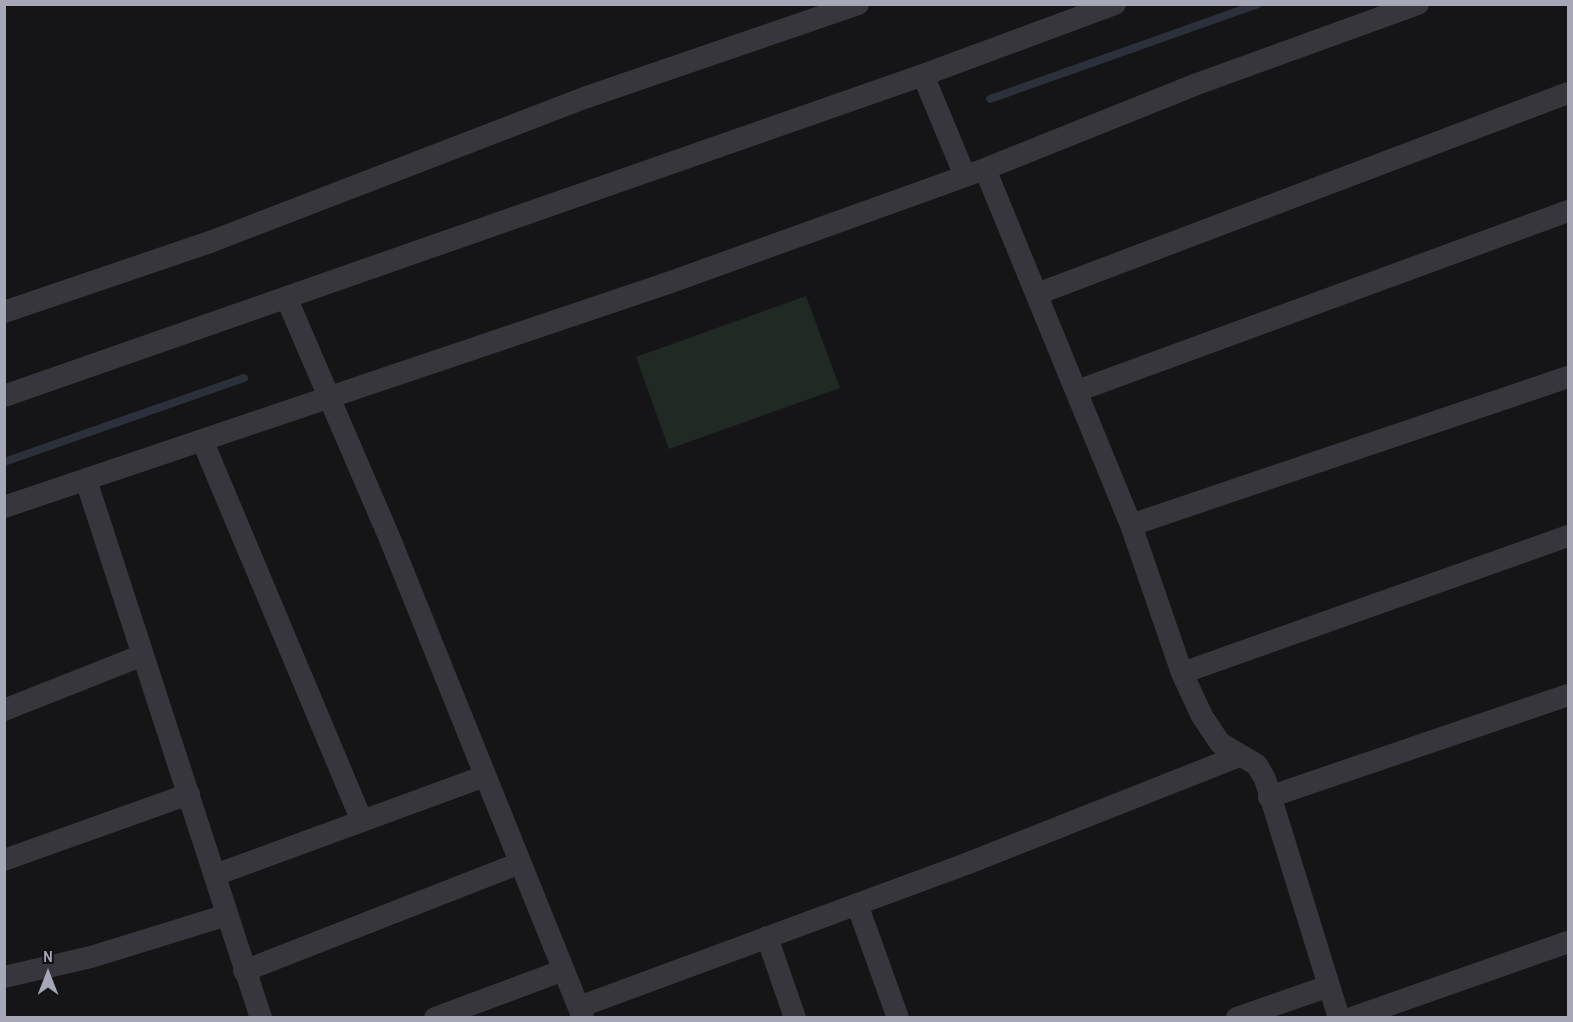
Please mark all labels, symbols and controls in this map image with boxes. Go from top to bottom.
north arrow [18,944,78,1004]
text: N [43,945,53,967]

